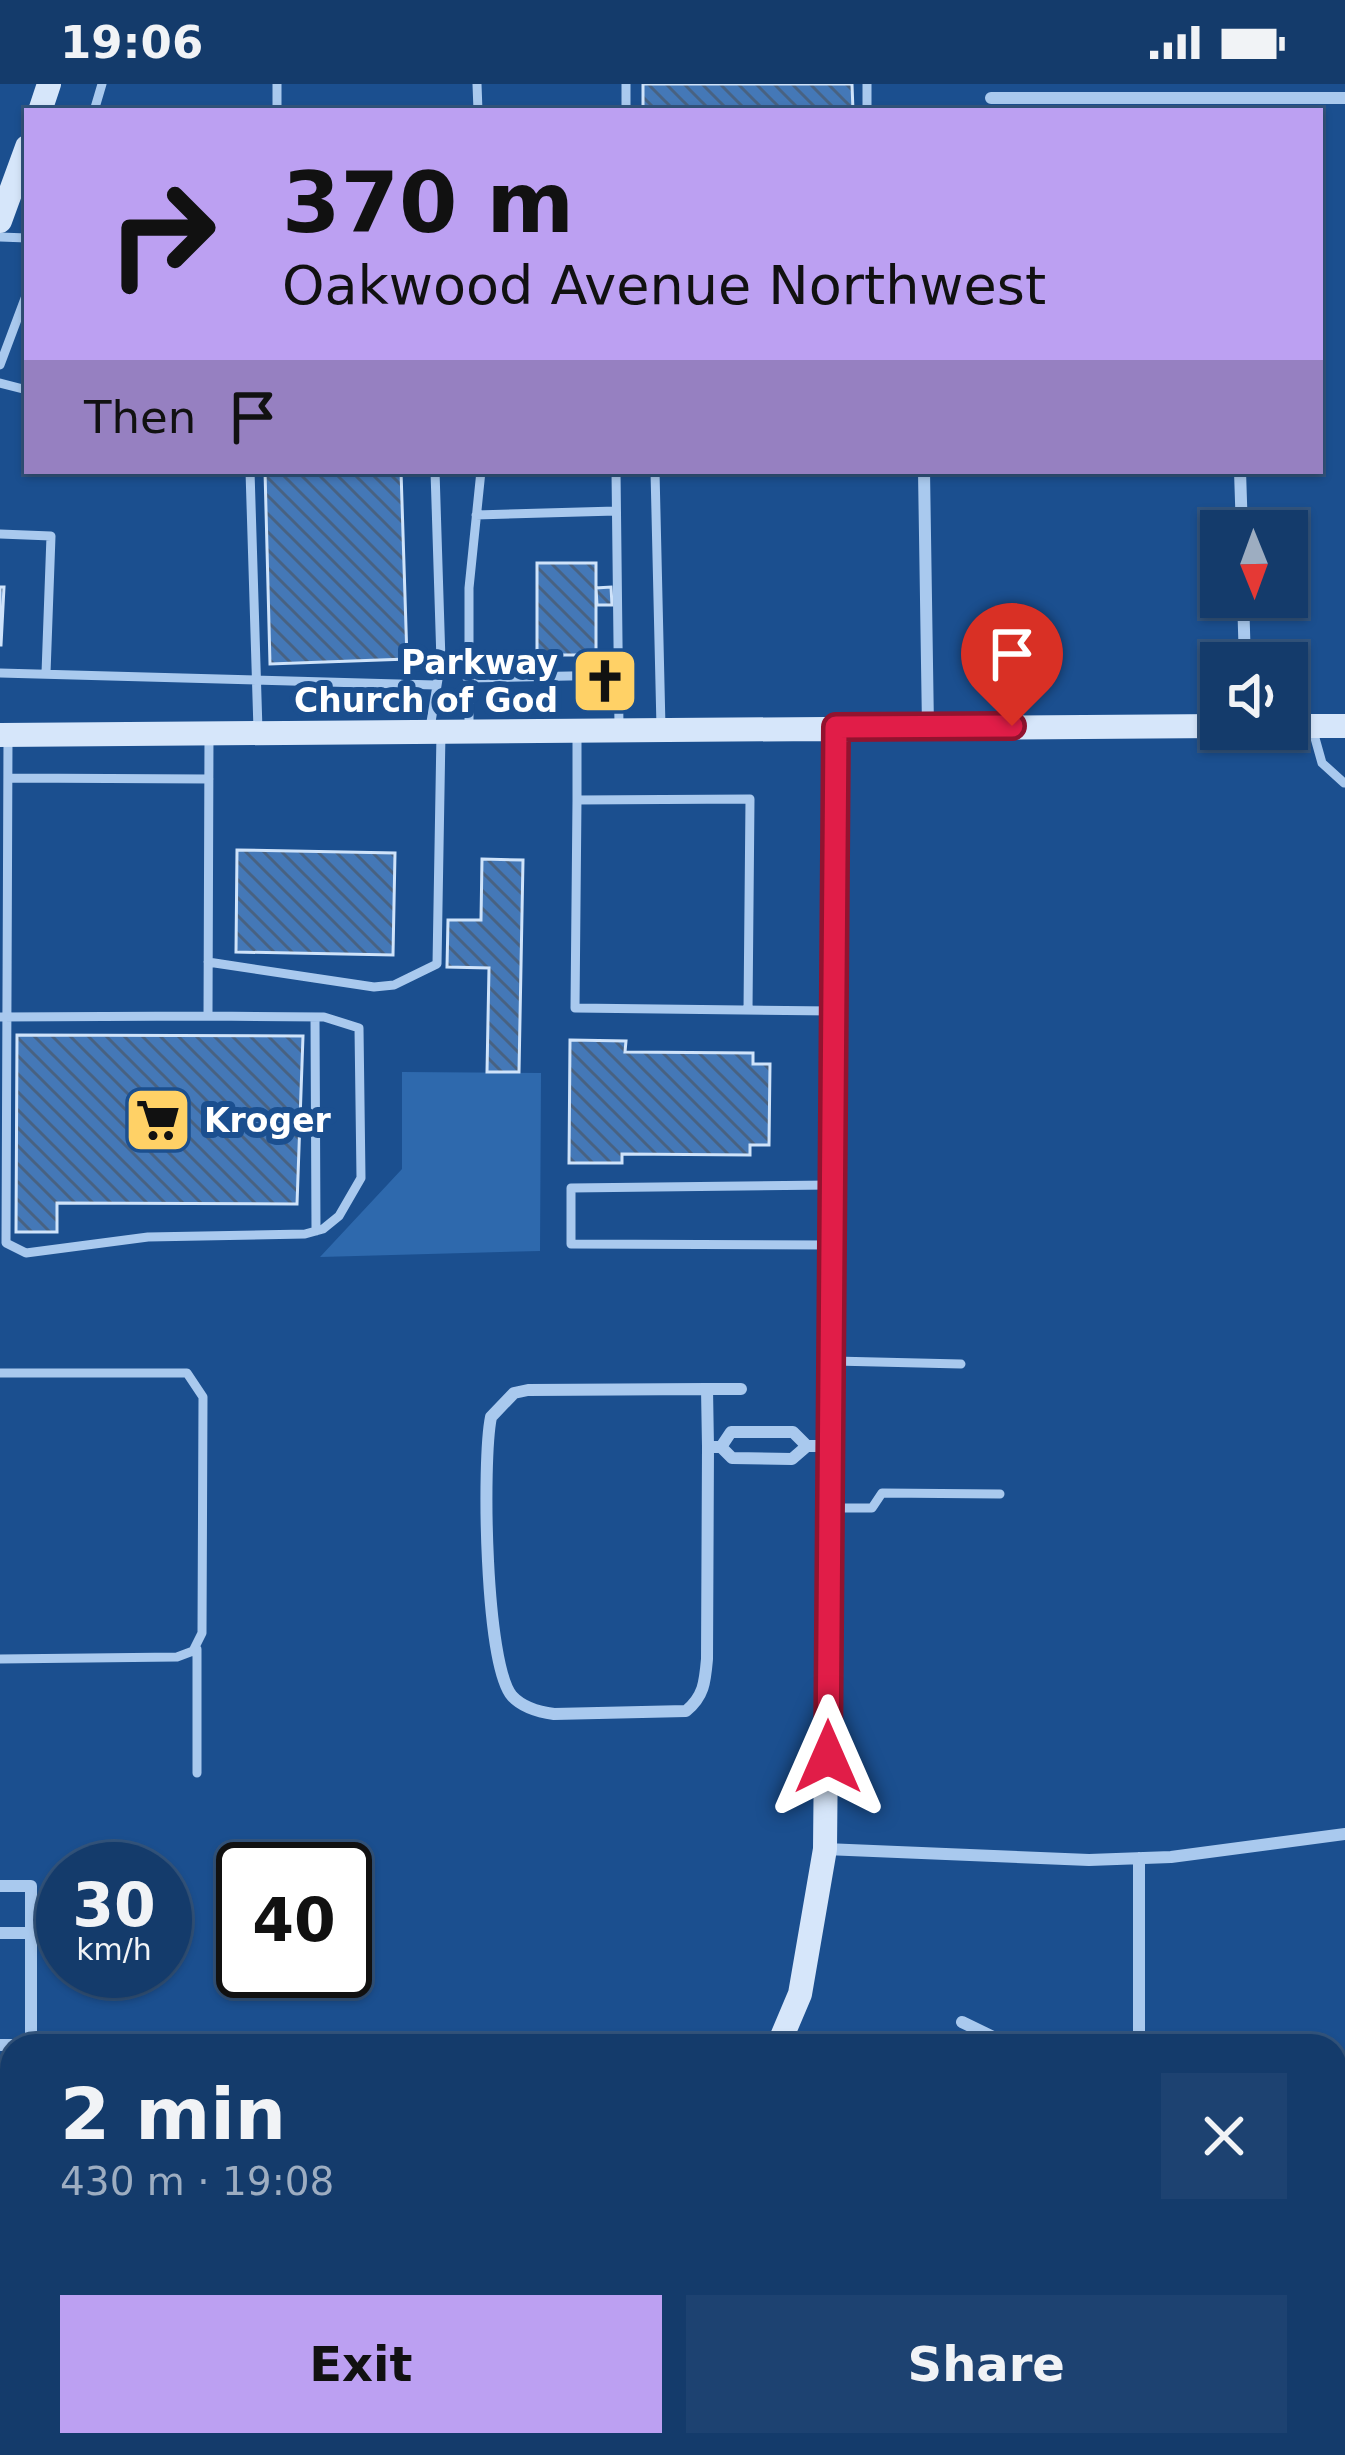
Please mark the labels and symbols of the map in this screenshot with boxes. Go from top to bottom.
north arrow [1200,510,1308,618]
pin [961,603,1063,726]
place label: Parkway Church of God [294,643,558,720]
church icon: Parkway Church of God [570,646,640,716]
supermarket icon: Kroger [123,1085,193,1155]
place label: Kroger [204,1101,332,1140]
position arrow [765,1694,891,1820]
speed limit sign: 40 [216,1842,372,1998]

